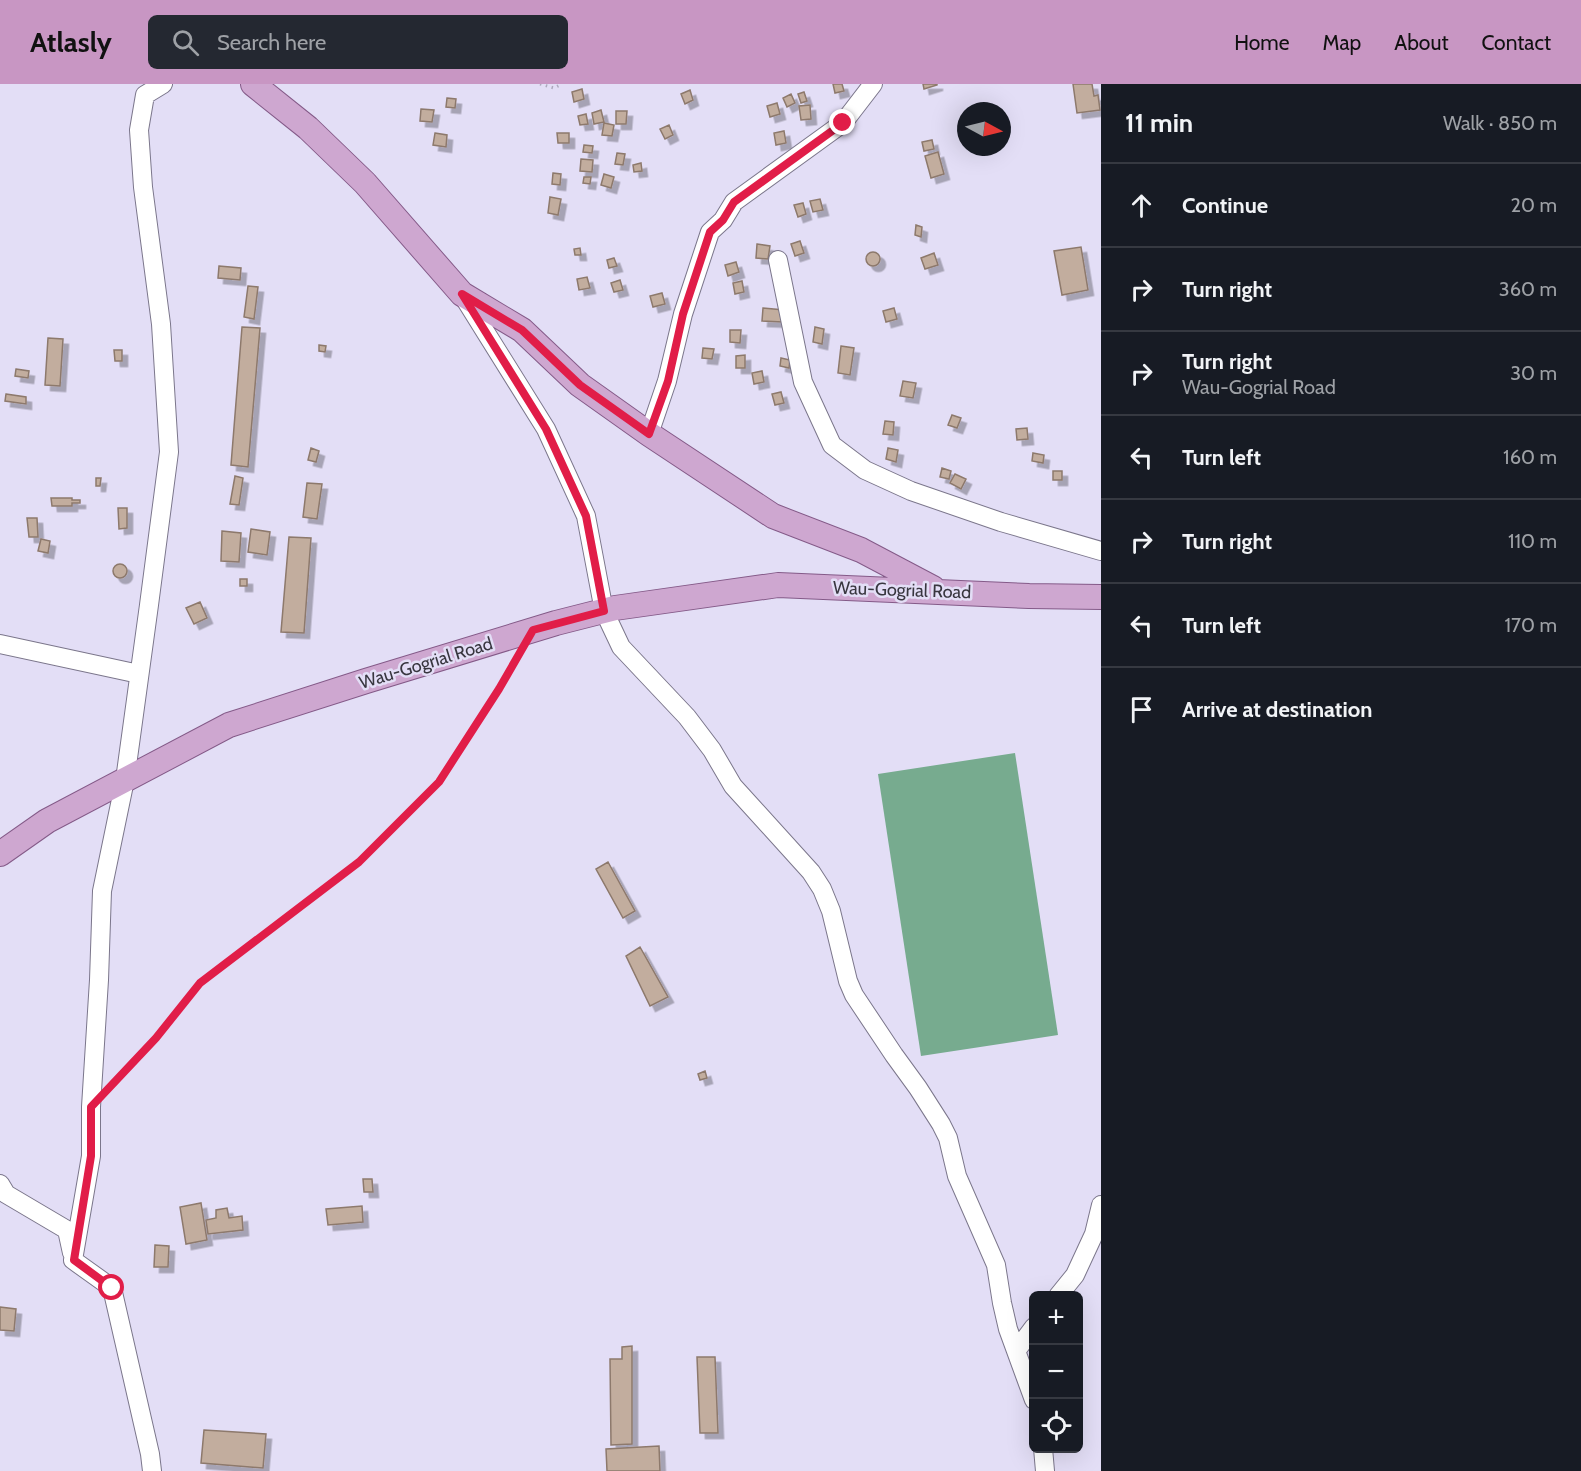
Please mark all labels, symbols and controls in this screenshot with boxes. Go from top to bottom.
search box [148,15,568,69]
text: Atlasly [30,25,112,59]
icon: search [169,26,202,59]
text: Search here [217,29,326,56]
text: Home [1234,30,1290,55]
text: Map [1323,30,1361,55]
text: About [1394,30,1448,55]
text: Contact [1481,30,1551,55]
north arrow [957,102,1011,156]
text: 11 min [1125,107,1193,139]
route end [829,109,855,135]
text: Walk · 850 m [1443,111,1557,135]
icon: ahead [1125,189,1158,222]
text: Continue [1182,192,1268,219]
text: 20 m [1511,193,1557,217]
icon: right [1125,273,1158,306]
text: Turn right [1182,276,1272,303]
text: 360 m [1499,277,1557,301]
text: Turn right [1182,348,1272,375]
icon: right [1125,357,1158,390]
text: 30 m [1510,361,1557,385]
text: Wau-Gogrial Road [1182,375,1336,399]
icon: left [1125,441,1158,474]
text: Turn left [1182,444,1261,471]
text: 160 m [1503,445,1557,469]
icon: right [1125,525,1158,558]
text: Turn right [1182,528,1272,555]
text: 110 m [1508,529,1557,553]
street label: Wau-Gogrial Road [832,577,972,603]
icon: left [1125,609,1158,642]
text: Turn left [1182,612,1261,639]
text: 170 m [1505,613,1557,637]
street label: Wau-Gogrial Road [357,632,495,694]
icon: arrive [1125,693,1158,726]
text: Arrive at destination [1182,696,1372,723]
route start [98,1274,124,1300]
map controls [1029,1291,1083,1453]
button: + [1029,1291,1083,1345]
button: − [1029,1345,1083,1399]
button: locate [1029,1399,1083,1453]

